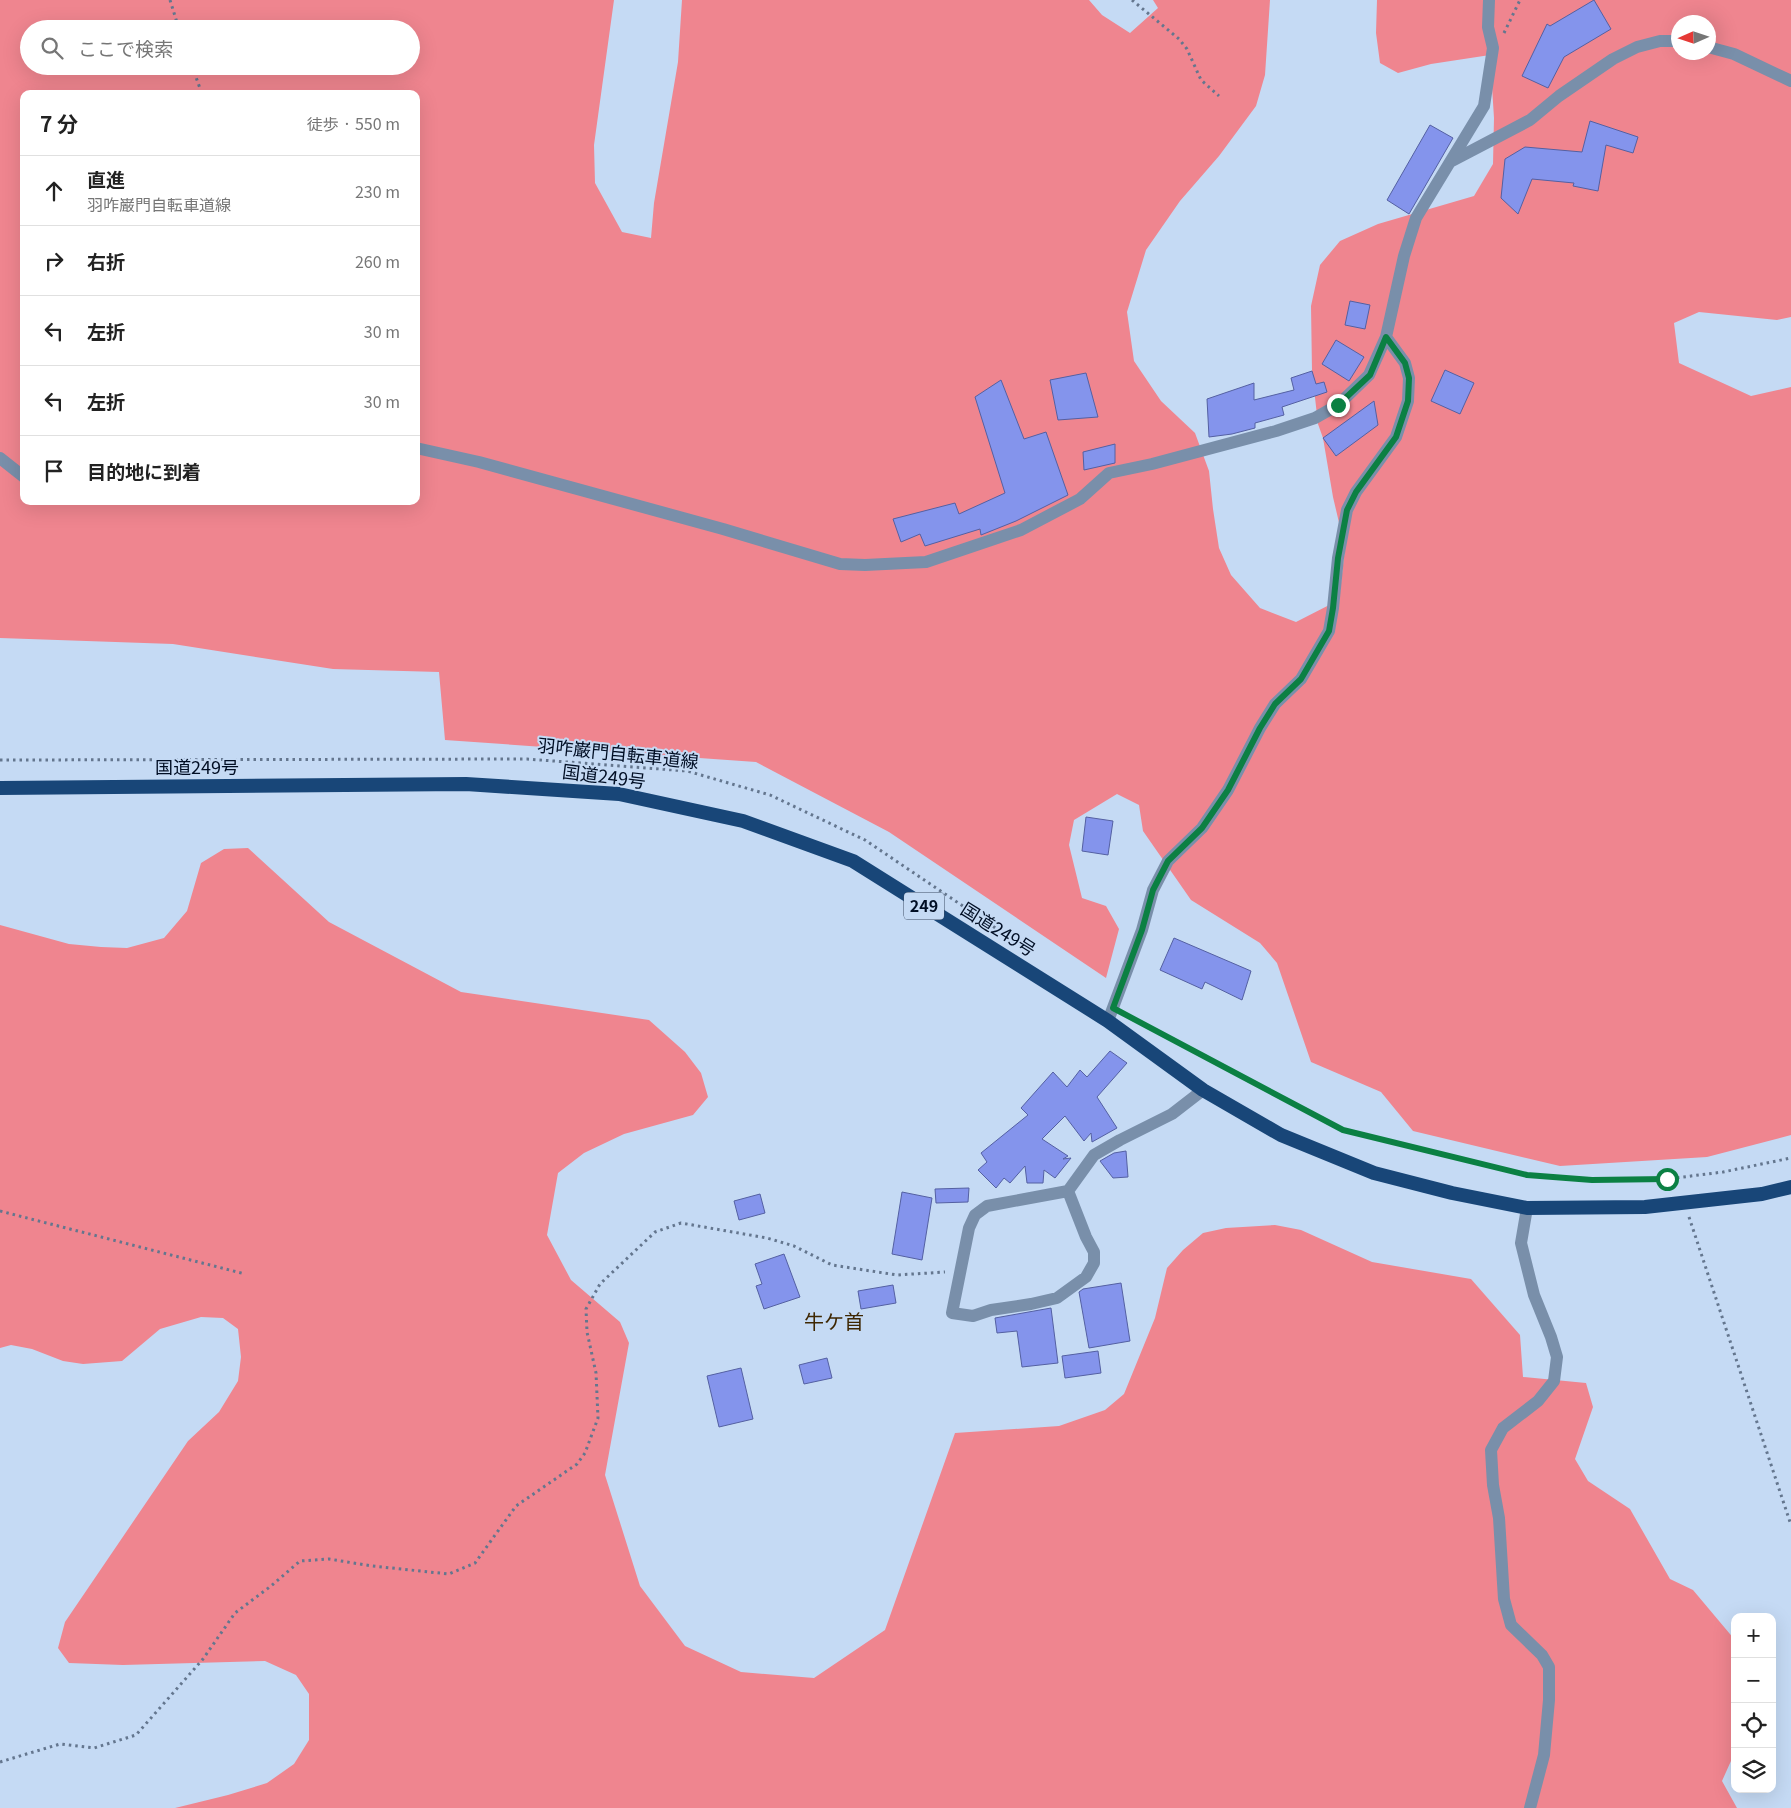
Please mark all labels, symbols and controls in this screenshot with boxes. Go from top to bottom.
north arrow [1671,15,1716,60]
search box [20,20,420,75]
icon: search [38,34,66,62]
text: ここで検索 [78,34,173,61]
text: 7 分 [40,108,78,138]
text: 徒歩 · 550 m [307,111,400,135]
text: 直進 [87,165,125,192]
icon: ahead [40,177,68,205]
text: 230 m [355,179,400,203]
text: 羽咋巌門自転車道線 [87,192,231,216]
icon: right [40,247,68,275]
text: 右折 [87,247,125,274]
text: 260 m [355,249,400,273]
icon: left [40,317,68,345]
text: 左折 [87,317,125,344]
text: 30 m [364,319,400,343]
icon: left [40,387,68,415]
text: 左折 [87,387,125,414]
text: 30 m [364,389,400,413]
route end [1327,394,1350,417]
icon: arrive [40,457,68,485]
text: 目的地に到着 [87,457,201,484]
street label: 羽咋巌門自転車道線 [536,731,700,773]
street label: 国道249号 [155,753,239,779]
street label: 国道249号 [561,757,648,793]
road number: 249 [904,892,944,919]
street label: 国道249号 [957,895,1042,962]
route start [1656,1168,1679,1191]
district label: 牛ケ首 [804,1306,864,1335]
map controls [1731,1613,1776,1793]
button: + [1731,1613,1776,1658]
button: − [1731,1658,1776,1703]
button: locate [1731,1703,1776,1748]
button: layers [1731,1748,1776,1793]

